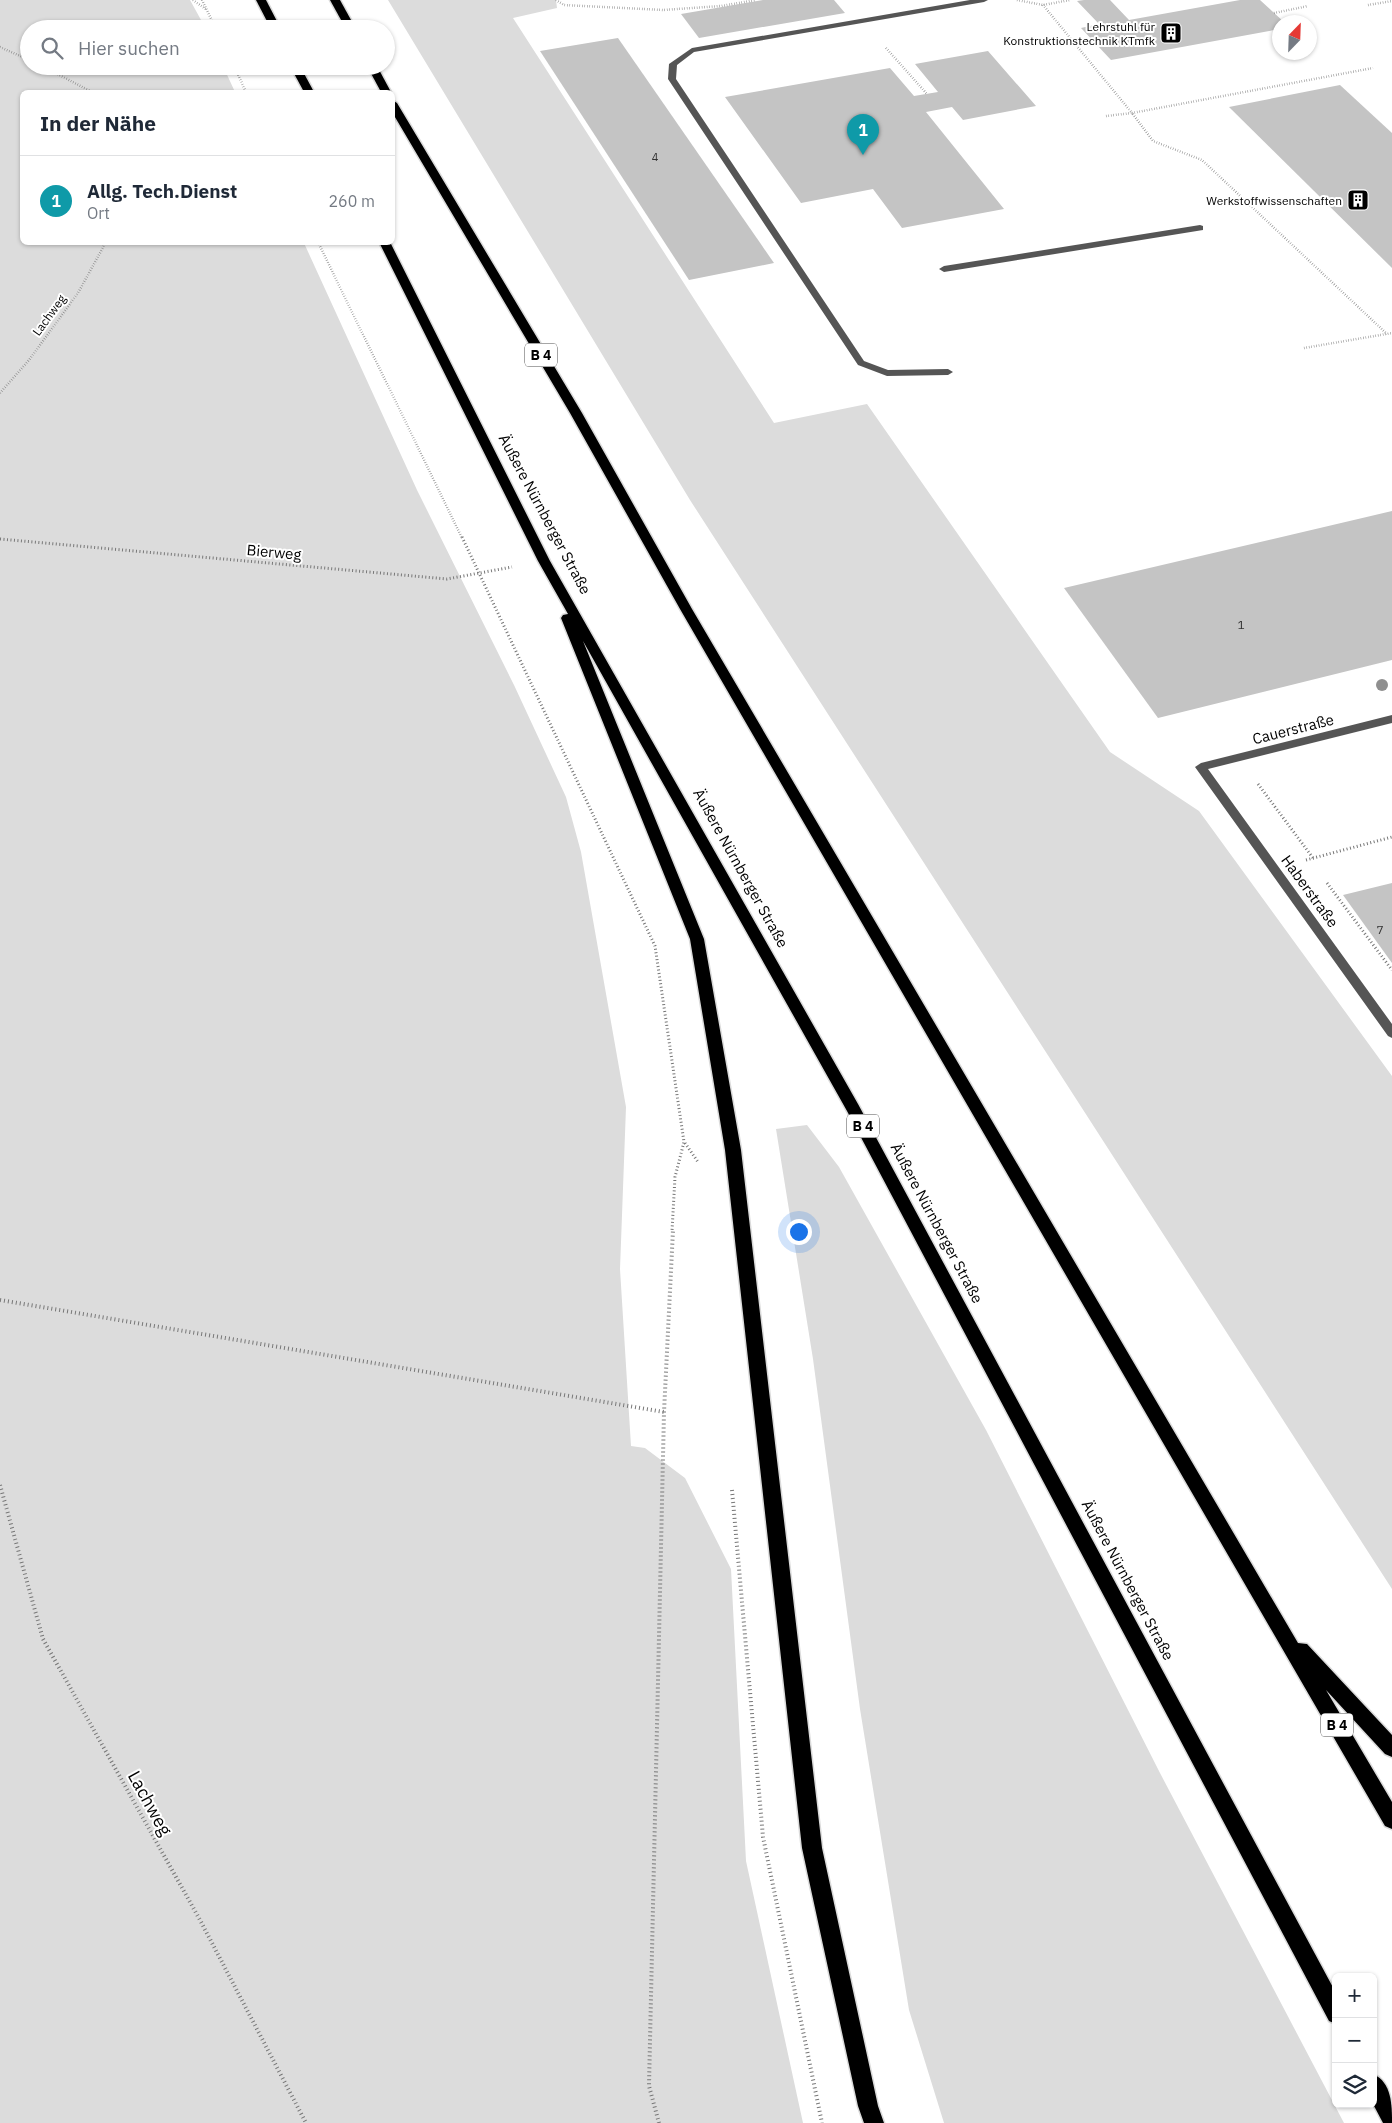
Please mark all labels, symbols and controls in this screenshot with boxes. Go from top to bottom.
north arrow [1272,15,1317,60]
place label: Lehrstuhl für Konstruktionstechnik KTmfk [1003,19,1156,48]
search box [20,20,395,75]
building icon: Lehrstuhl für Konstruktionstechnik KTmfk [1159,21,1183,45]
icon: search [38,34,66,62]
text: Hier suchen [78,36,180,60]
text: In der Nähe [40,109,156,137]
pin: 1 [847,114,879,155]
house number: 4 [652,150,659,164]
text: Allg. Tech.Dienst [87,179,237,203]
building icon: Werkstoffwissenschaften [1346,188,1370,212]
text: 1 [51,191,61,211]
text: 260 m [328,191,375,211]
place label: Werkstoffwissenschaften [1206,193,1342,208]
text: Ort [87,203,110,223]
street label: Lachweg [29,291,69,339]
road number: B 4 [525,344,557,366]
street label: Äußere Nürnberger Straße [495,431,595,597]
street label: Bierweg [246,540,302,564]
house number: 1 [1237,617,1245,632]
street label: Cauerstraße [1250,710,1336,748]
street label: Äußere Nürnberger Straße [689,785,793,951]
street label: Haberstraße [1277,851,1343,931]
house number: 7 [1376,922,1384,937]
road number: B 4 [847,1114,879,1138]
street label: Äußere Nürnberger Straße [887,1140,987,1306]
your location [786,1219,812,1245]
street label: Äußere Nürnberger Straße [1078,1497,1178,1663]
road number: B 4 [1321,1714,1353,1736]
street label: Lachweg [123,1766,177,1840]
map controls [1332,1973,1377,2108]
button: + [1332,1973,1377,2018]
button: − [1332,2018,1377,2063]
button: layers [1332,2063,1377,2108]

